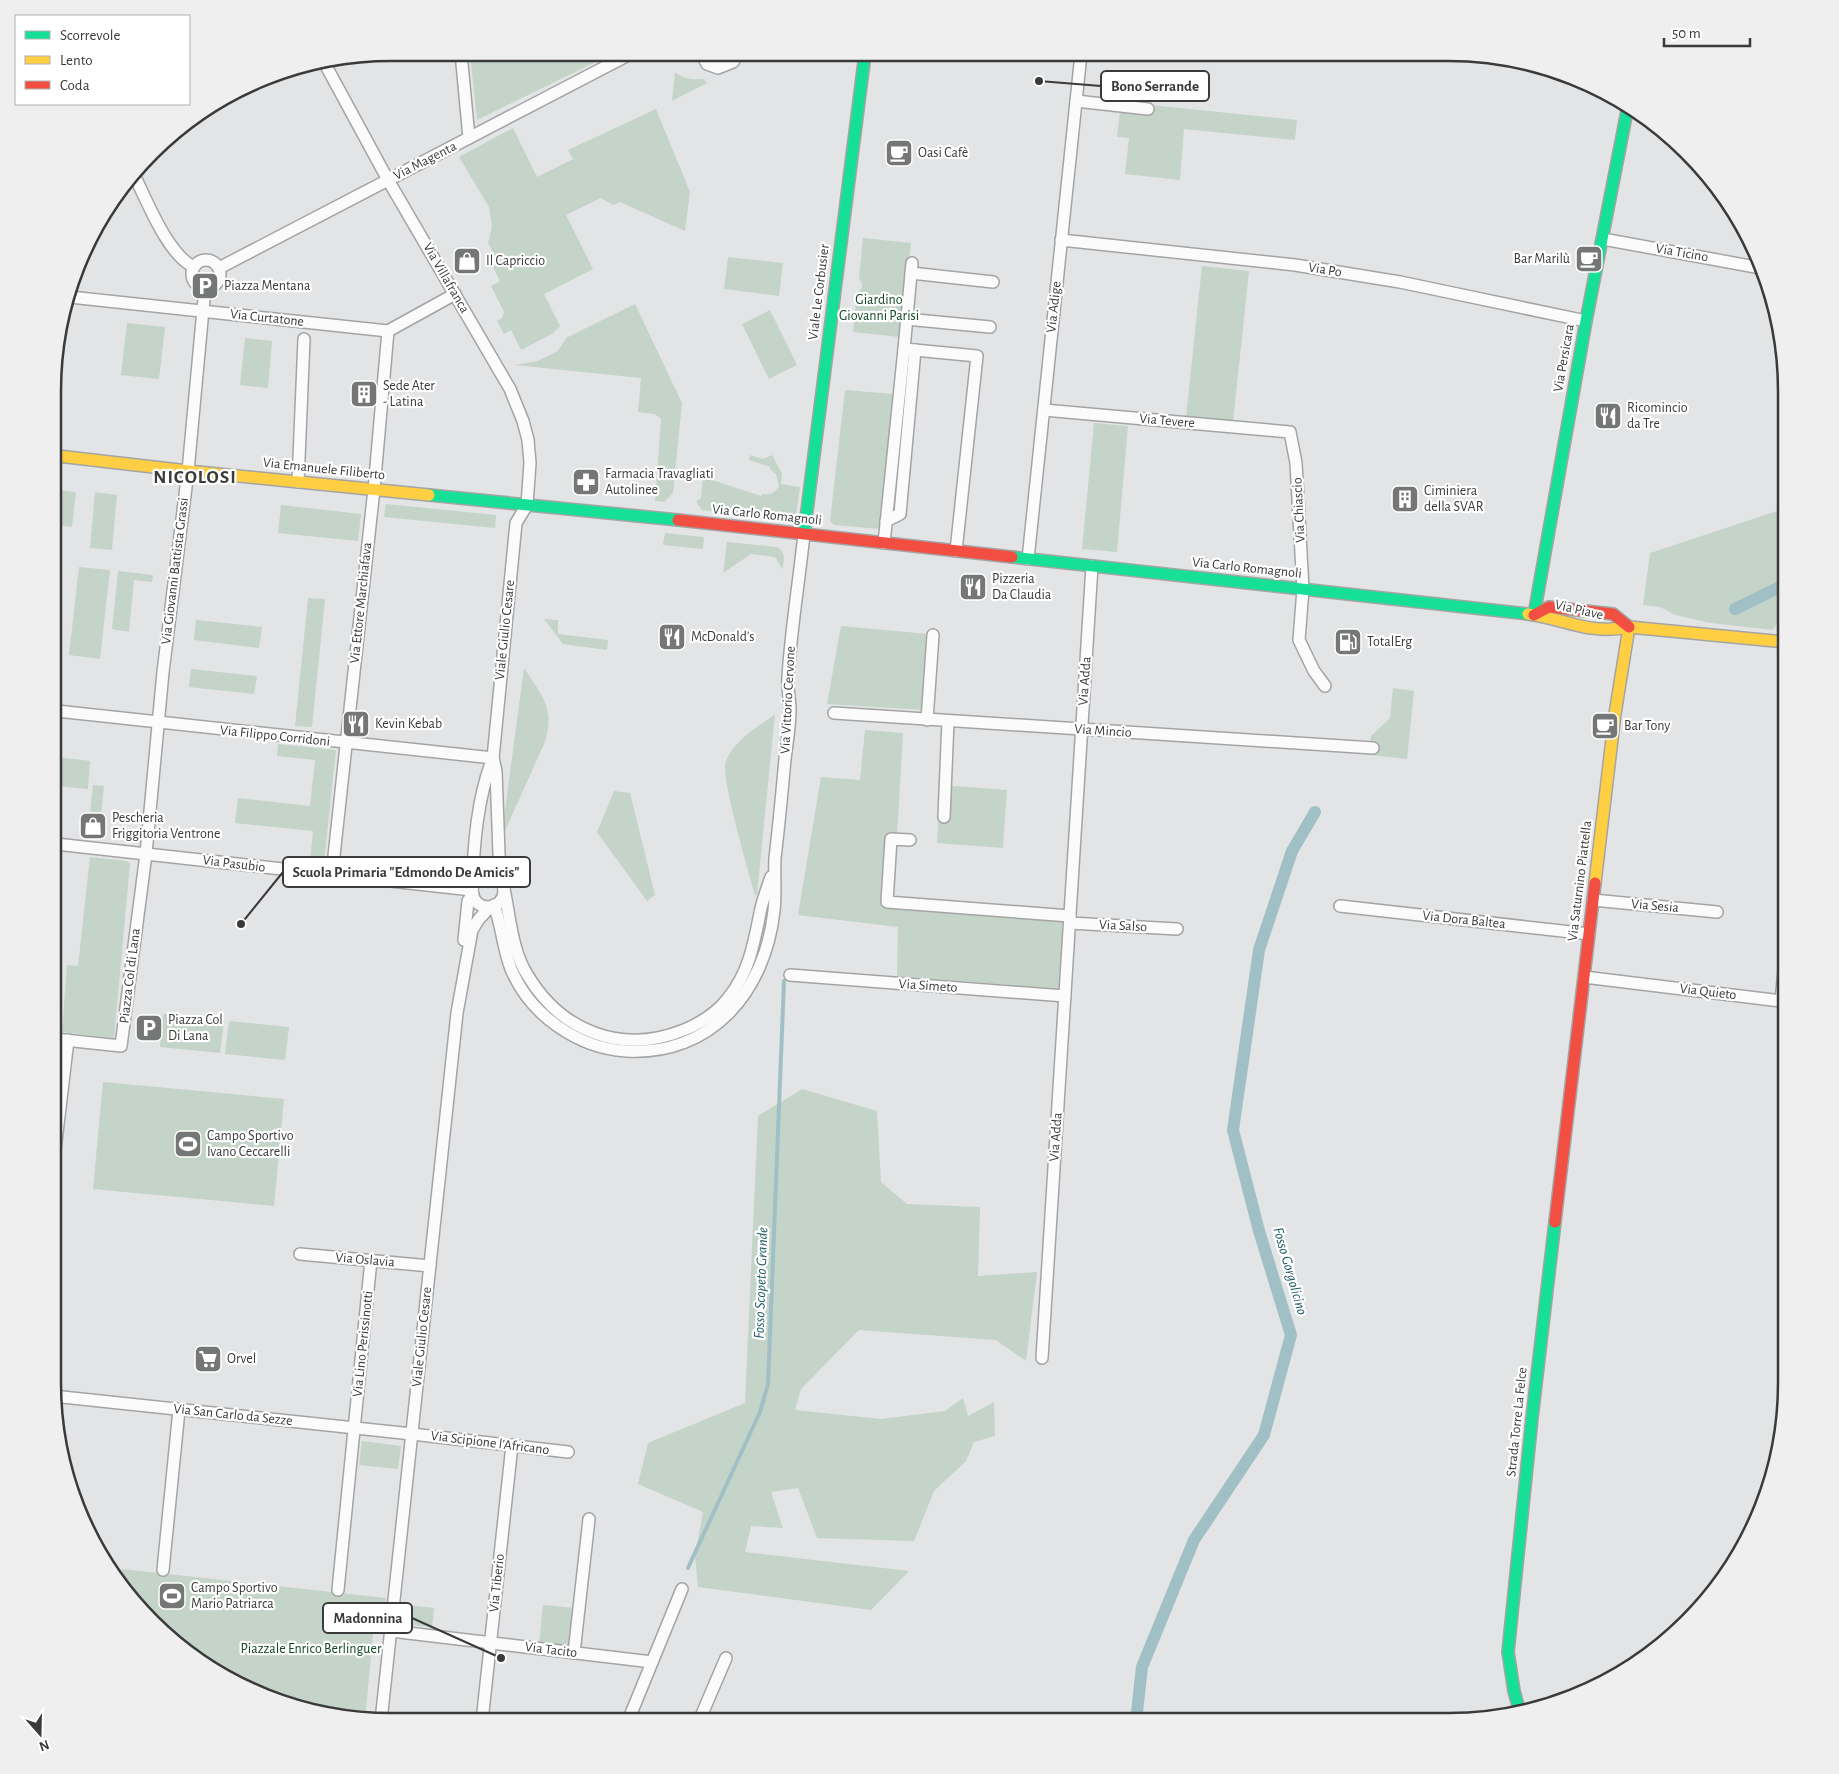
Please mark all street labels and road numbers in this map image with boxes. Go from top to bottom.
street label: Via Magenta [391,139,459,183]
street label: Via Villafranca [420,241,472,316]
street label: Via Ticino [1655,241,1710,265]
street label: Viale Le Corbusier [806,243,832,341]
street label: Via Po [1307,260,1343,280]
street label: Via Adige [1044,280,1064,334]
street label: Via Curtatone [229,307,305,329]
street label: Via Persicara [1551,322,1577,393]
street label: Via Tevere [1139,412,1195,430]
street label: Via Emanuele Filiberto [262,456,386,482]
street label: Via Chiascio [1290,477,1308,543]
street label: Via Giovanni Battista Grassi [159,497,191,645]
street label: Via Carlo Romagnoli [711,502,823,528]
street label: Via Ettore Marchiafava [348,541,374,664]
street label: Via Carlo Romagnoli [1191,555,1303,581]
street label: Viale Giulio Cesare [493,579,517,681]
street label: Via Piave [1553,598,1605,622]
street label: Via Vittorio Cervone [778,646,798,754]
street label: Via Adda [1076,656,1094,706]
street label: Via Mincio [1074,722,1132,740]
street label: Via Filippo Corridoni [219,723,331,749]
street label: Via Saturnino Piattella [1566,819,1594,942]
street label: Via Pasubio [202,853,266,875]
street label: Via Sesia [1631,897,1680,915]
street label: Via Dora Baltea [1422,909,1507,931]
street label: Via Salso [1098,918,1148,934]
street label: Piazza Col di Lana [117,927,143,1024]
street label: Via Simeto [898,977,958,995]
street label: Via Quieto [1679,982,1737,1002]
street label: Via Adda [1047,1112,1065,1162]
street label: Via Oslavia [335,1250,396,1270]
street label: Viale Giulio Cesare [410,1286,434,1388]
street label: Via Lino Perissinotti [350,1290,376,1398]
street label: Strada Torre La Felce [1504,1366,1530,1478]
street label: Via San Carlo da Sezze [173,1402,293,1428]
street label: Via Scipione l'Africano [430,1429,550,1457]
street label: Via Tiberio [487,1553,507,1613]
street label: Via Tacito [524,1640,578,1660]

